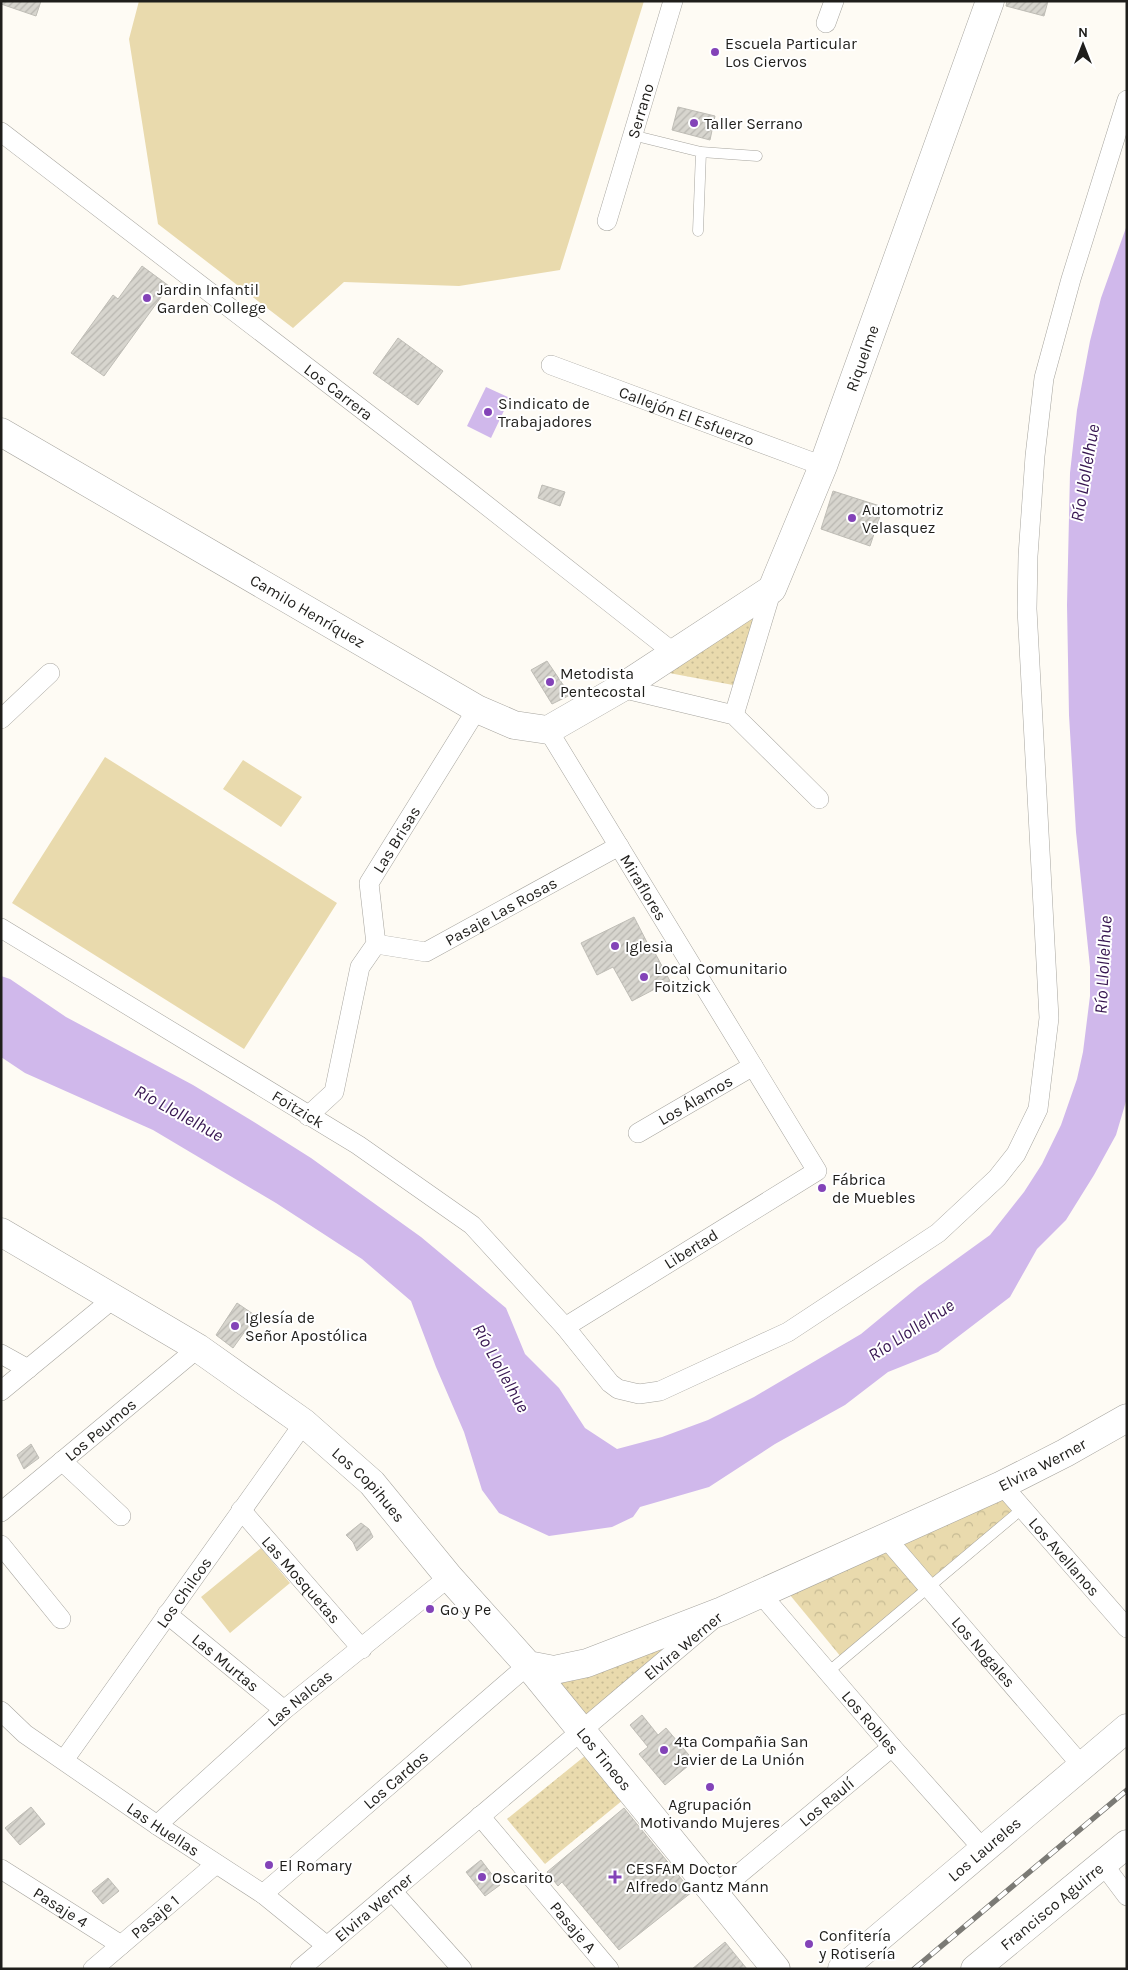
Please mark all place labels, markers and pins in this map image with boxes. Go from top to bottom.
place label: Escuela Particular Los Ciervos [725,34,857,71]
marker: Escuela Particular Los Ciervos [709,46,721,58]
place label: Taller Serrano [704,114,803,133]
marker: Taller Serrano [688,117,700,129]
place label: Jardin Infantil Garden College [157,280,266,317]
marker: Jardin Infantil Garden College [141,292,153,304]
place label: Sindicato de Trabajadores [498,394,592,431]
marker: Sindicato de Trabajadores [482,406,494,418]
place label: Automotriz Velasquez [862,500,944,537]
marker: Automotriz Velasquez [846,512,858,524]
place label: Metodista Pentecostal [560,664,646,701]
marker: Metodista Pentecostal [544,676,556,688]
place label: Iglesia [625,937,673,956]
marker: Iglesia [609,940,621,952]
place label: Local Comunitario Foitzick [654,959,787,996]
marker: Local Comunitario Foitzick [638,971,650,983]
place label: Fábrica de Muebles [832,1170,916,1207]
marker: Fábrica de Muebles [816,1182,828,1194]
place label: Iglesía de Señor Apostólica [245,1308,368,1345]
marker: Iglesía de Señor Apostólica [229,1320,241,1332]
place label: Go y Pe [440,1600,491,1619]
marker: Go y Pe [424,1603,436,1615]
place label: 4ta Compañia San Javier de La Unión [674,1732,808,1769]
marker: 4ta Compañia San Javier de La Unión [658,1744,670,1756]
marker: Agrupación Motivando Mujeres [704,1781,716,1793]
place label: Agrupación Motivando Mujeres [640,1795,780,1832]
place label: El Romary [279,1856,352,1875]
marker: El Romary [263,1859,275,1871]
place label: CESFAM Doctor Alfredo Gantz Mann [626,1859,769,1896]
place label: Oscarito [492,1868,553,1887]
marker: CESFAM Doctor Alfredo Gantz Mann [608,1870,622,1884]
marker: Oscarito [476,1871,488,1883]
place label: Confitería y Rotisería [818,1926,896,1963]
marker: Confitería y Rotisería [803,1938,815,1950]

